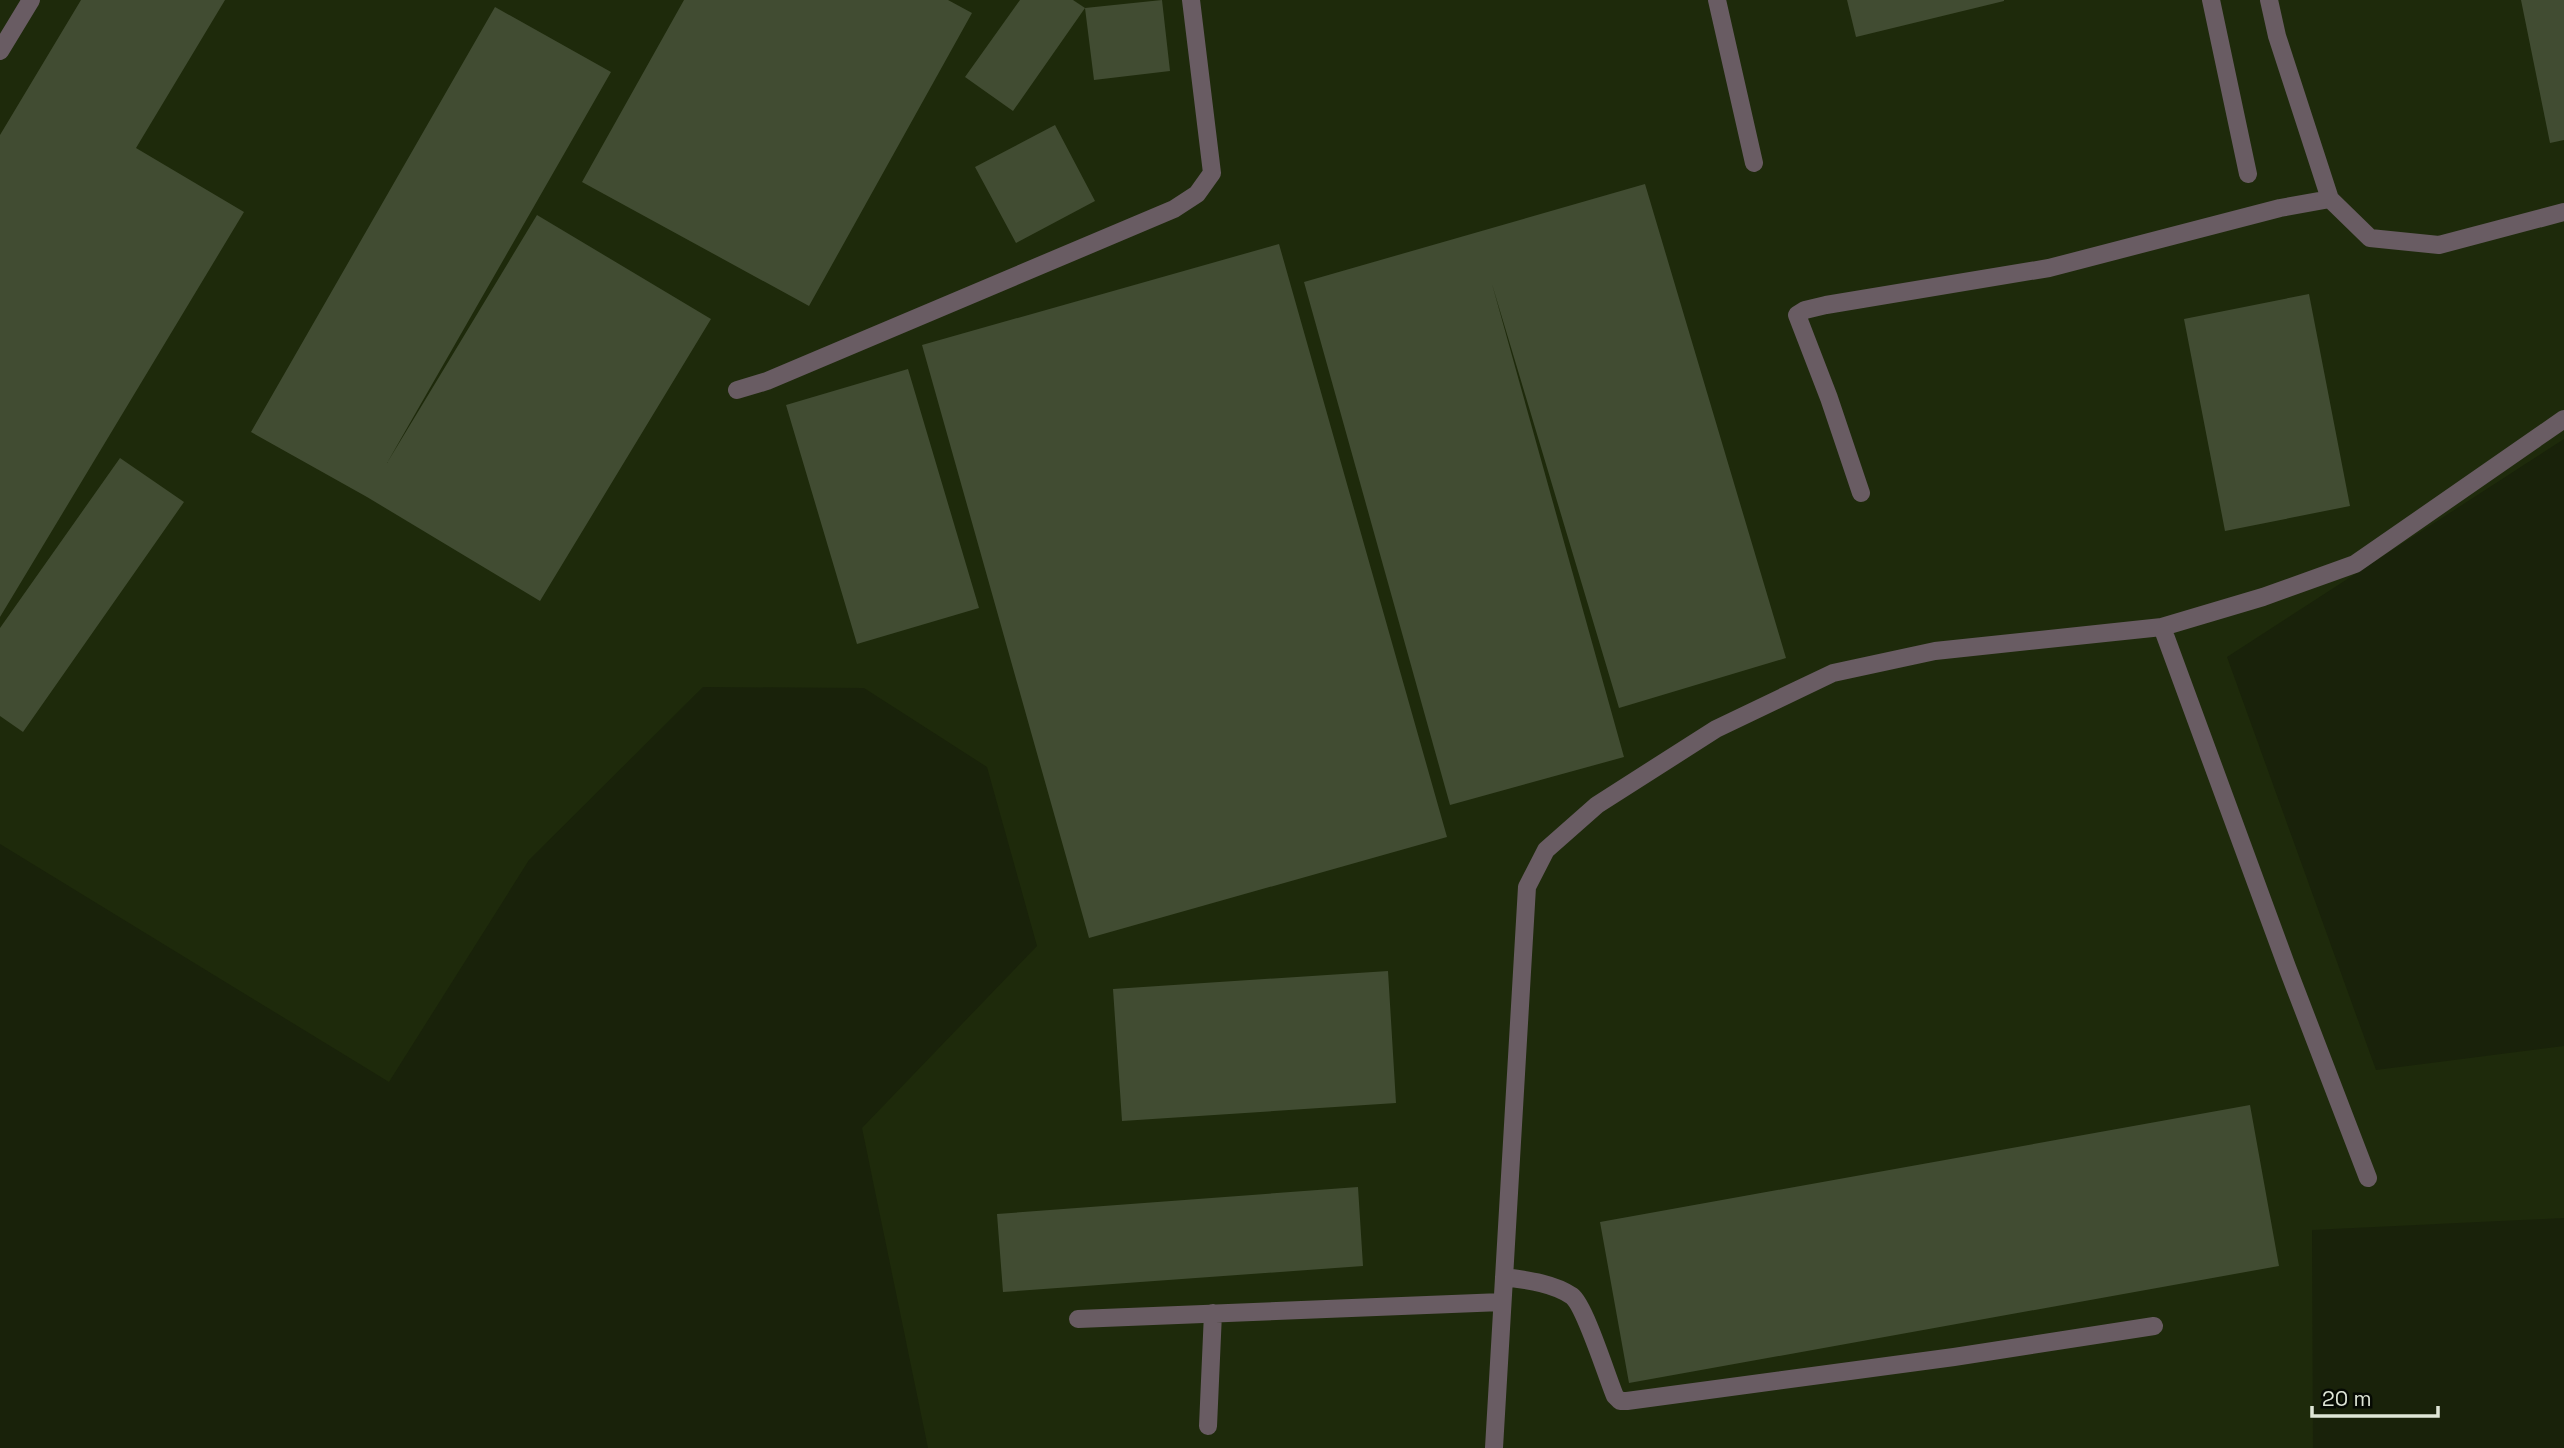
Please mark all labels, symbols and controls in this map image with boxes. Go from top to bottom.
scale bar [2312,1374,2438,1418]
text: 20 m [2322,1385,2372,1412]

